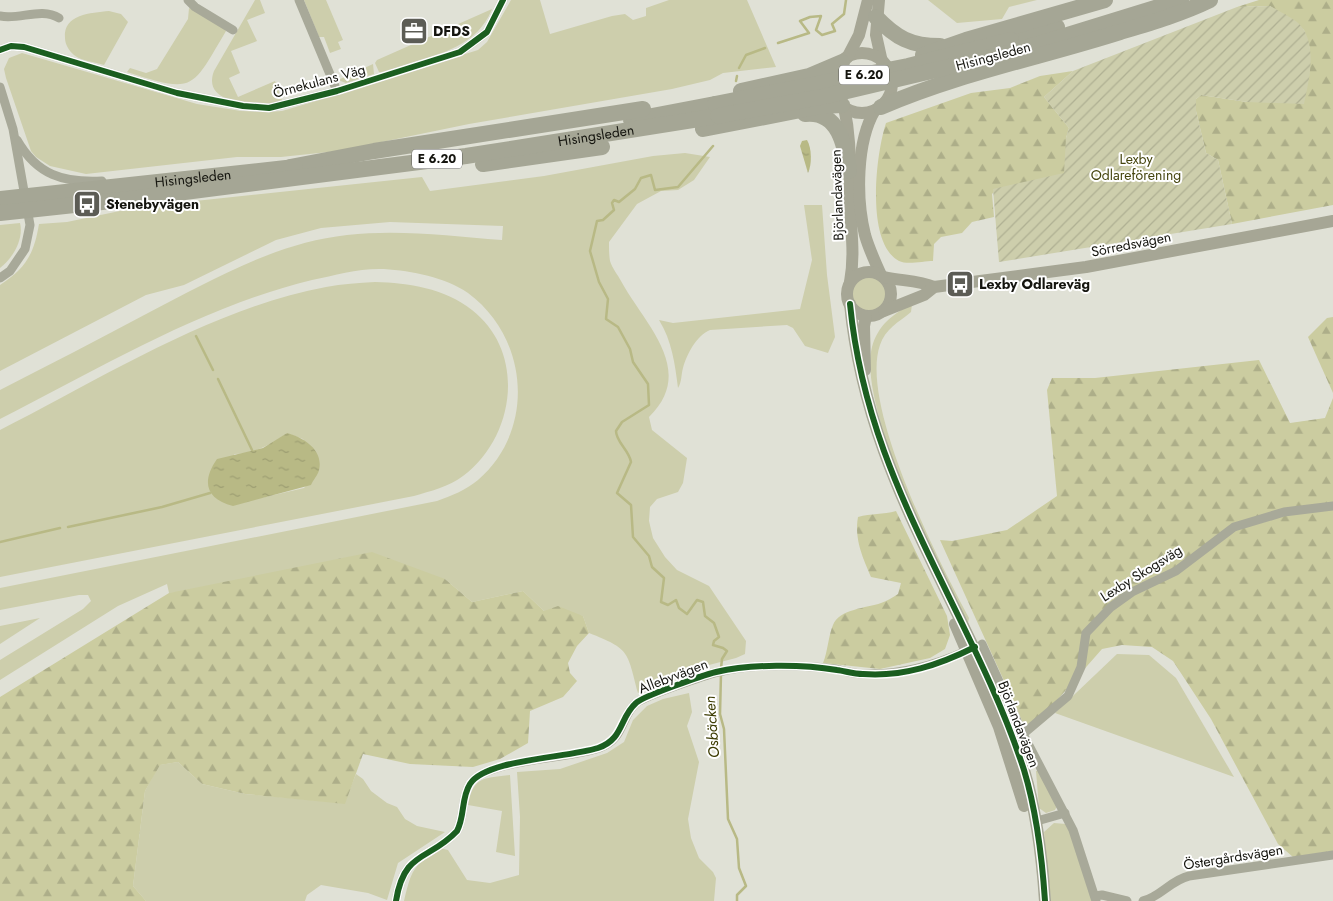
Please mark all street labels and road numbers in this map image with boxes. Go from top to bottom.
street label: Hisingsleden [953,36,1033,76]
street label: Örnekulans Väg [271,59,367,103]
road number: E 6.20 [839,66,889,84]
street label: Hisingsleden [556,119,635,151]
street label: Björlandavägen [825,149,849,241]
road number: E 6.20 [412,150,462,168]
street label: Hisingsleden [154,164,232,192]
street label: Sörredsvägen [1089,226,1173,262]
street label: Lexby Skogsväg [1096,540,1186,606]
street label: Allebyvägen [635,654,711,698]
street label: Björlandavägen [993,678,1045,770]
street label: Östergårdsvägen [1182,839,1284,875]

